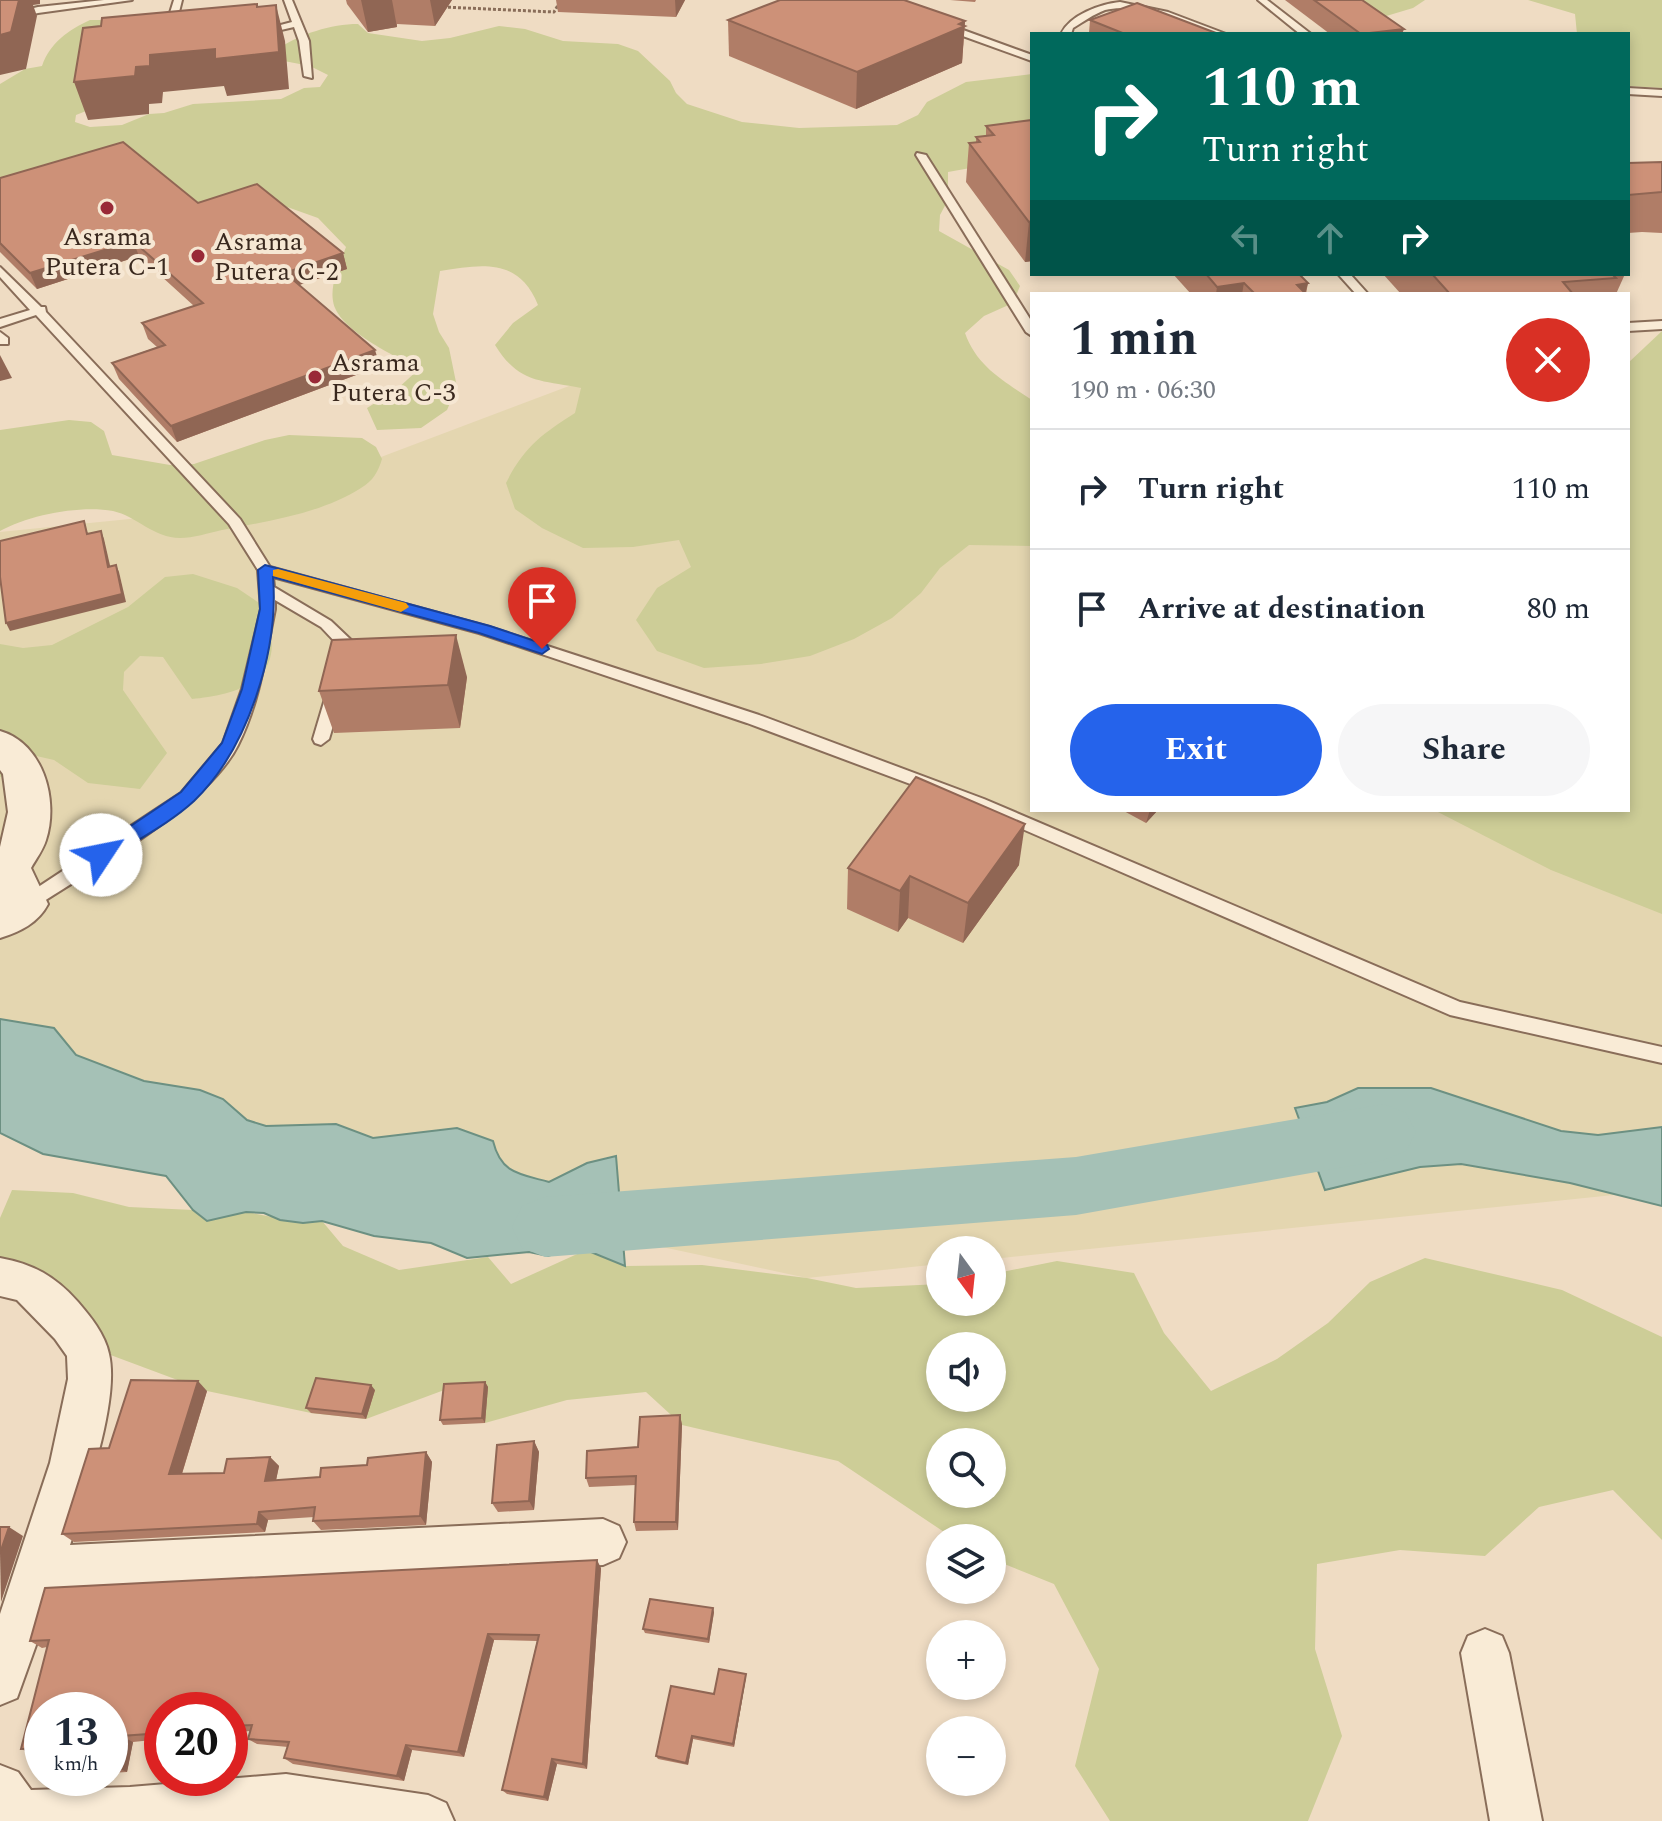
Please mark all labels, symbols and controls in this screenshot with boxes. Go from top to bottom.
text: 110 m [1202,46,1361,131]
icon: right [1070,64,1174,168]
text: Turn right [1202,123,1369,178]
marker: Asrama Putera C-1 [98,199,116,217]
icon: left [1224,216,1268,260]
icon: ahead [1308,216,1352,260]
icon: right [1392,216,1436,260]
place label: Asrama Putera C-1 [45,217,169,287]
place label: Asrama Putera C-2 [214,222,338,292]
marker: Asrama Putera C-2 [189,247,207,265]
text: 1 min [1070,303,1198,376]
button: close [1506,318,1590,402]
place label: Asrama Putera C-3 [331,343,455,413]
marker: Asrama Putera C-3 [306,368,324,386]
text: 190 m · 06:30 [1070,370,1216,410]
text: Turn right [1138,466,1284,512]
text: 110 m [1512,466,1590,512]
icon: right [1070,467,1114,511]
pin [508,567,576,649]
icon: arrive [520,579,564,623]
text: Arrive at destination [1138,586,1425,632]
text: 80 m [1527,586,1590,632]
icon: arrive [1070,587,1114,631]
button: Exit [1070,704,1322,796]
button: Share [1338,704,1590,796]
position arrow [59,813,143,897]
north arrow [926,1236,1006,1316]
map controls [926,1236,1006,1796]
button: sound [926,1332,1006,1412]
button: search [926,1428,1006,1508]
button: layers [926,1524,1006,1604]
button: + [926,1620,1006,1700]
speed limit sign: 20 [144,1692,248,1796]
text: 13 [54,1703,98,1764]
button: − [926,1716,1006,1796]
text: km/h [54,1749,99,1779]

